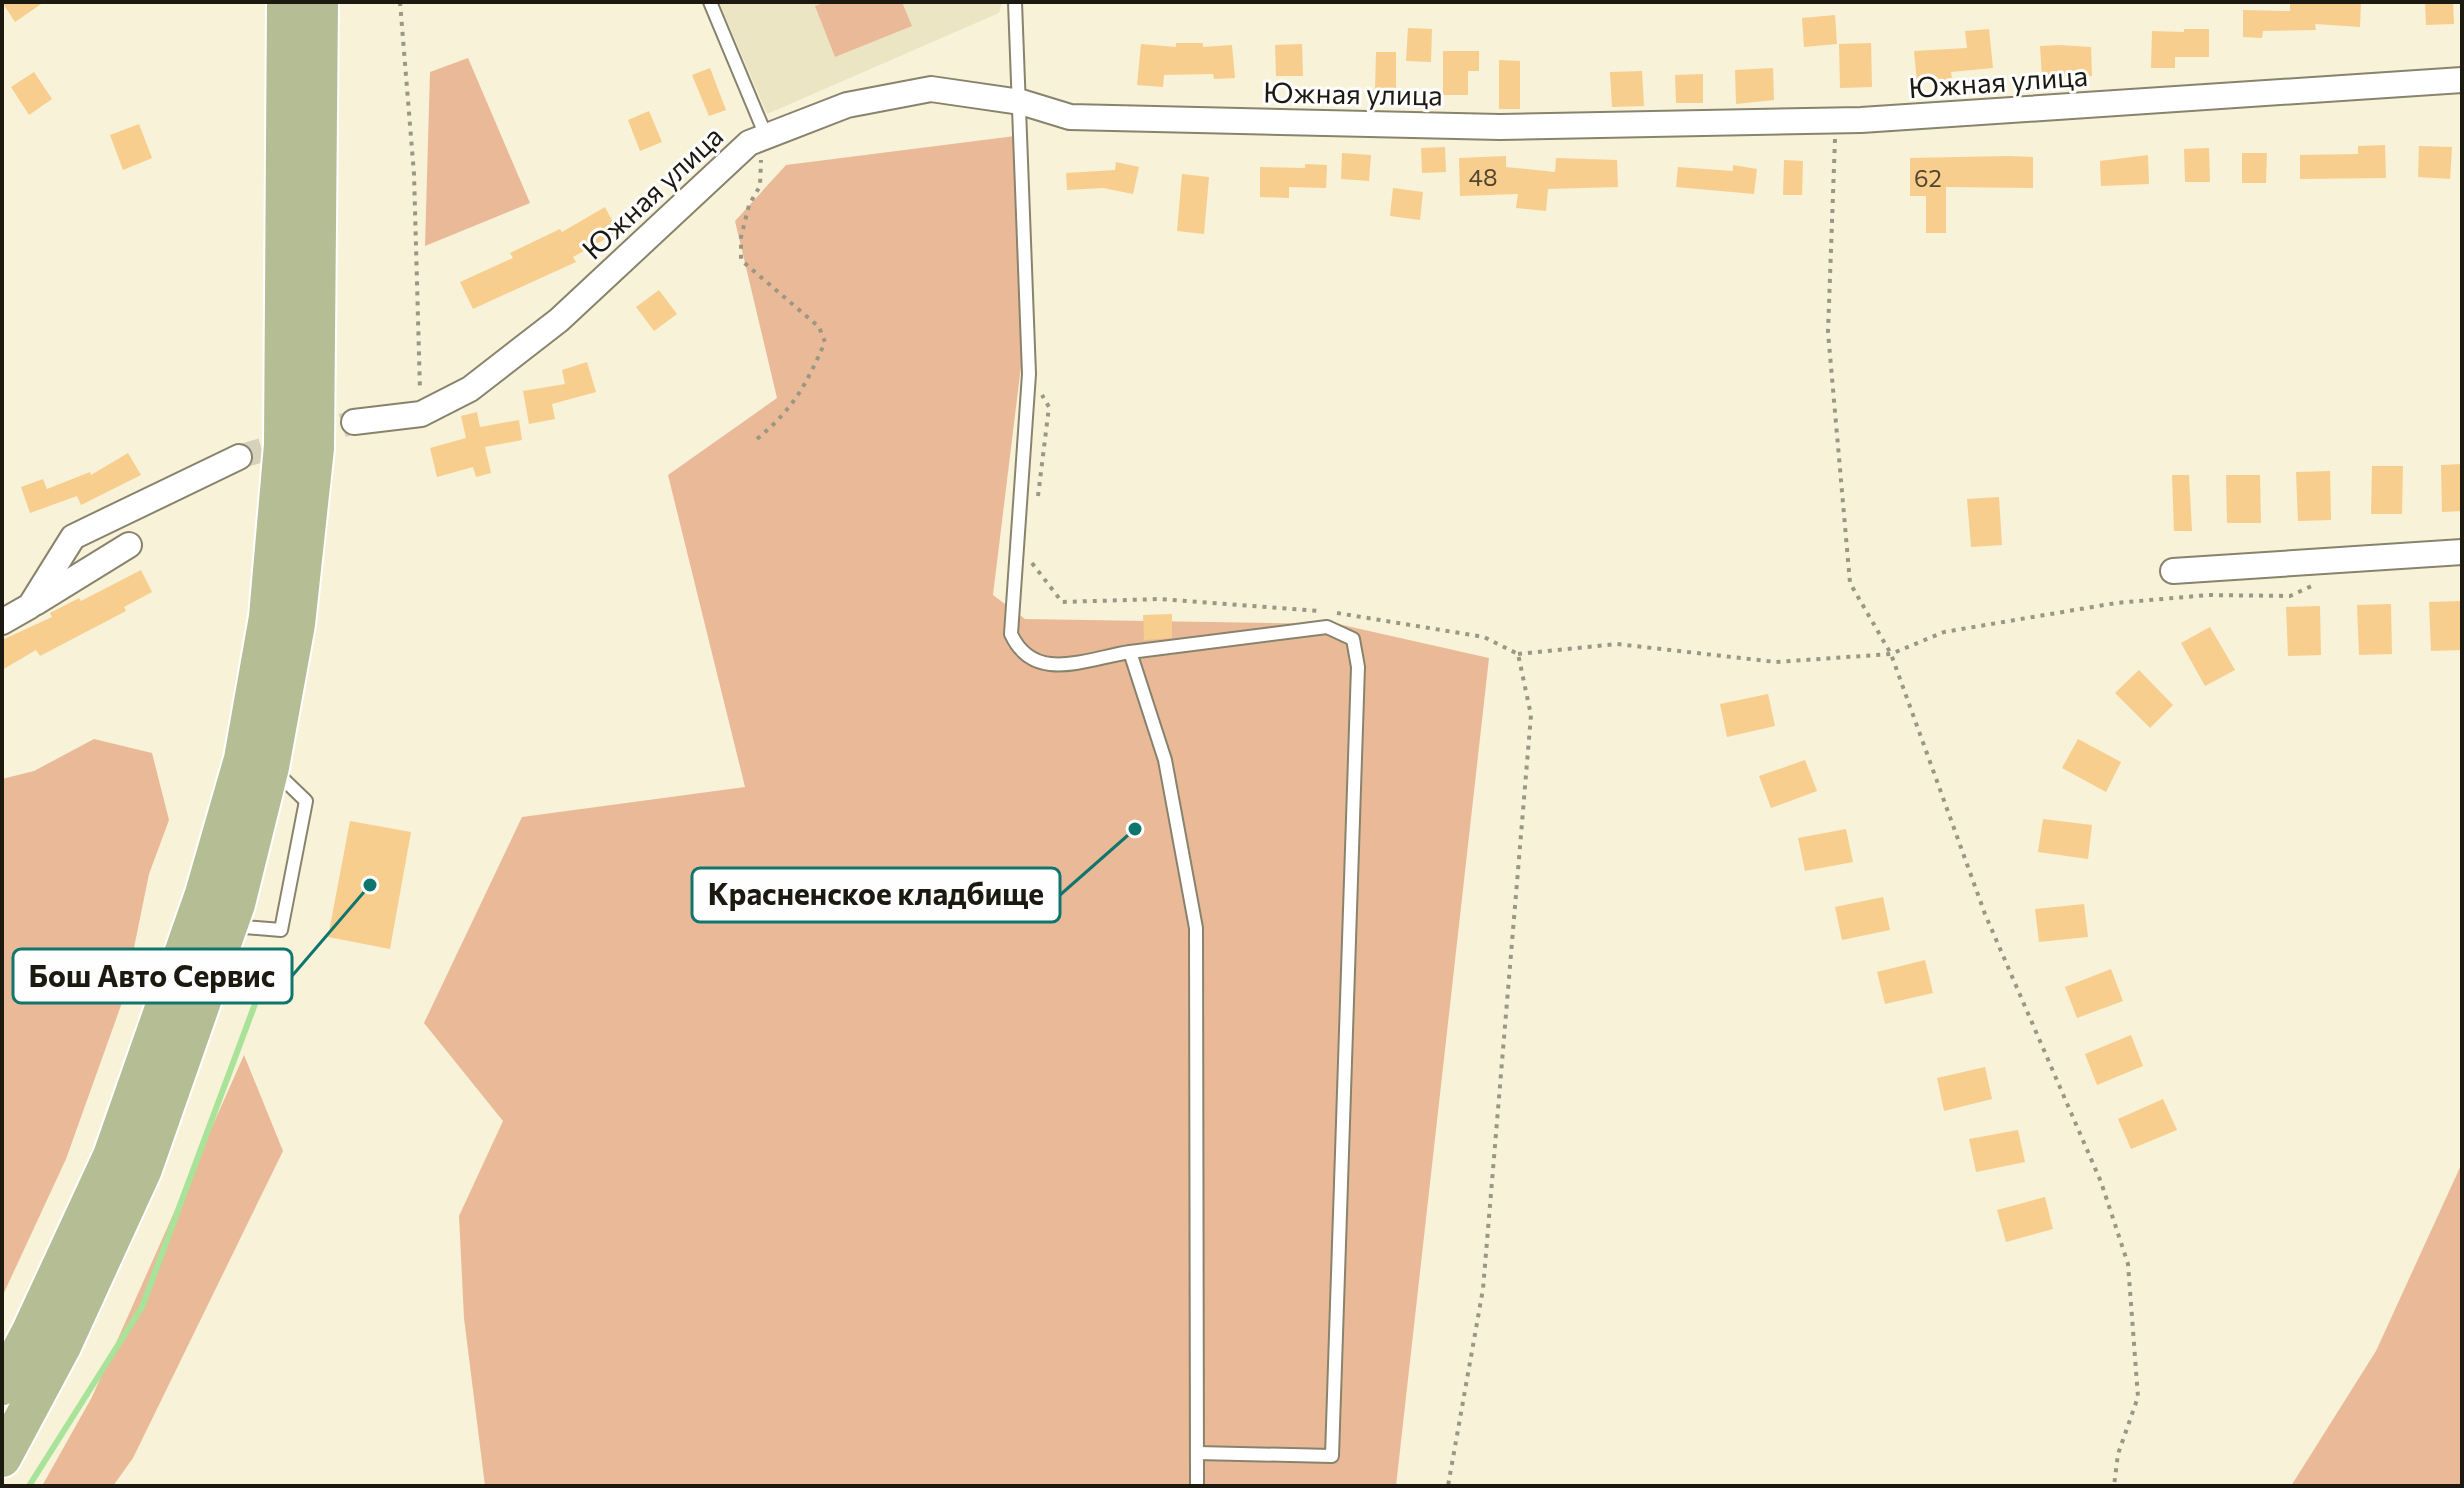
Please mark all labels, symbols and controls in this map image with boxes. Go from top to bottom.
street label: Южная улица [1907,58,2089,104]
street label: Южная улица [1263,74,1443,112]
street label: Южная улица [575,118,729,266]
house number: 48 [1469,162,1497,191]
house number: 62 [1914,163,1942,192]
callout: Красненское кладбище [692,868,1060,922]
text: Красненское кладбище [708,874,1044,911]
callout: Бош Авто Сервис [13,949,292,1003]
text: Бош Авто Сервис [29,956,275,993]

